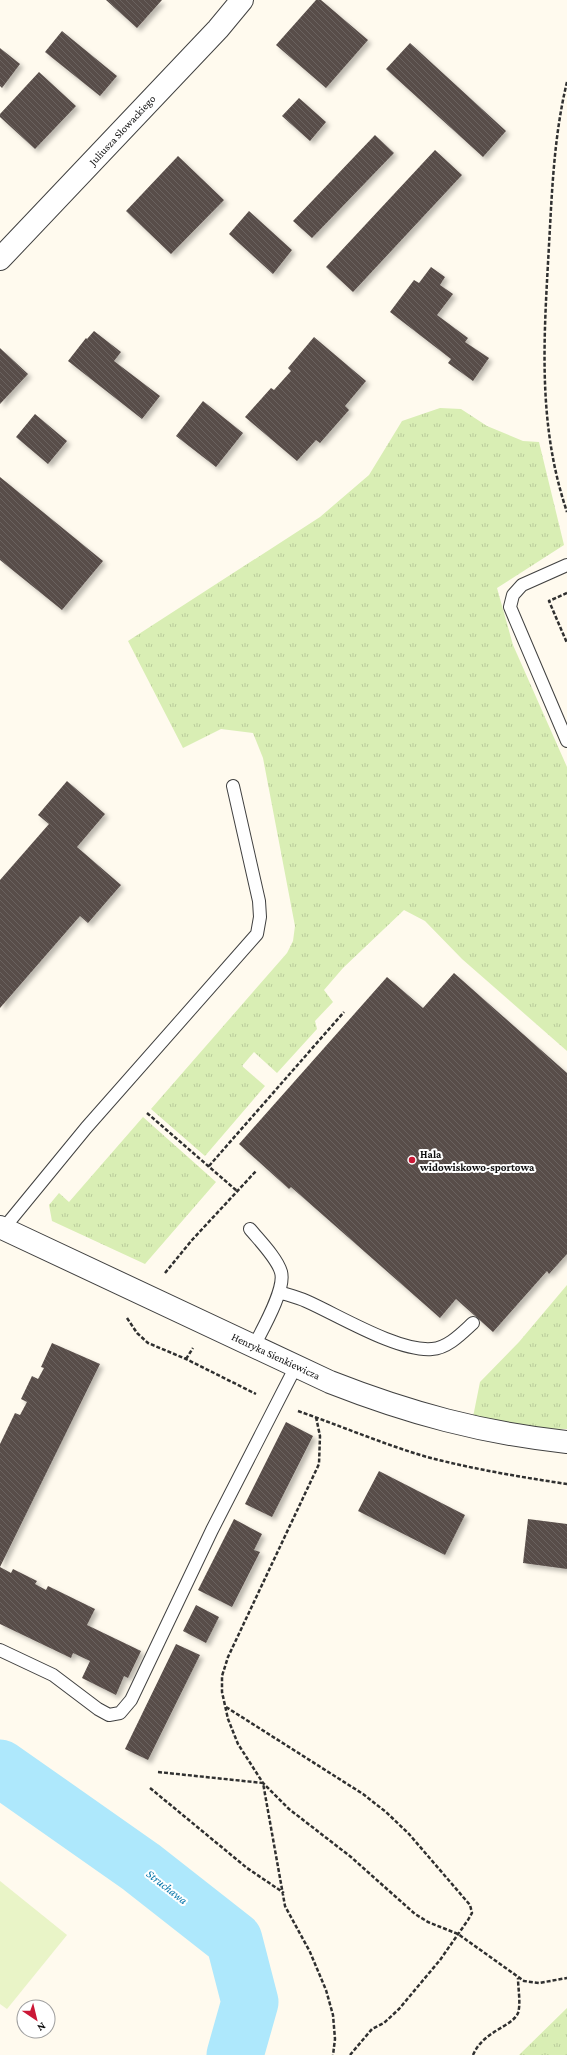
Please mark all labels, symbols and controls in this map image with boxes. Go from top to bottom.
street label: Juliusza Słowackiego [86,92,159,169]
place label: Hala widowiskowo-sportowa [419,1148,535,1173]
marker: Hala widowiskowo-sportowa [407,1155,417,1165]
street label: Henryka Sienkiewicza [229,1330,322,1383]
water label: Struchawa [144,1867,191,1908]
north arrow [16,1999,56,2039]
text: N [35,2020,48,2035]

